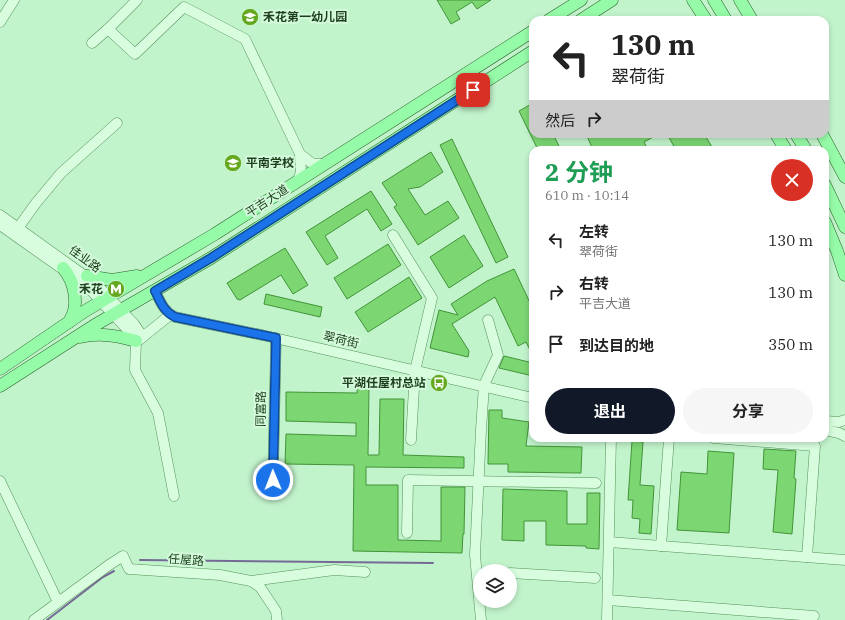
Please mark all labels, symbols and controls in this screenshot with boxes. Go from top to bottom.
school or university icon: 禾花第一幼儿园 [240,7,260,27]
place label: 禾花第一幼儿园 [263,9,347,24]
text: 130 m [611,26,695,63]
icon: left [545,32,597,84]
text: 翠荷街 [611,65,665,88]
pin [456,73,490,107]
icon: arrive [462,79,484,101]
icon: right [583,108,605,130]
text: 然后 [545,111,575,130]
school or university icon: 平南学校 [223,153,243,173]
place label: 平南学校 [246,155,294,170]
text: 2 分钟 [545,156,613,188]
button: close [771,159,813,201]
street label: 平吉大道 [243,181,291,220]
text: 610 m · 10:14 [545,187,629,204]
text: 左转 [579,222,609,241]
icon: left [545,229,567,251]
text: 130 m [768,231,813,250]
street label: 佳业路 [66,242,104,275]
text: 翠荷街 [579,243,618,260]
text: 右转 [579,274,609,293]
metro station icon: 禾花 [106,279,126,299]
place label: 禾花 [79,281,103,296]
icon: right [545,281,567,303]
text: 130 m [768,283,813,302]
text: 平吉大道 [579,295,631,312]
street label: 翠荷街 [322,328,360,351]
icon: arrive [545,333,567,355]
text: 350 m [768,335,813,354]
text: 到达目的地 [579,336,654,355]
bus stop icon: 平湖任屋村总站 [429,373,449,393]
place label: 平湖任屋村总站 [342,375,426,390]
button: 退出 [545,388,675,434]
button: 分享 [683,388,813,434]
street label: 同富路 [253,391,268,427]
position arrow [252,459,294,501]
street label: 任屋路 [168,551,205,568]
map controls [473,564,517,608]
button: layers [473,564,517,608]

